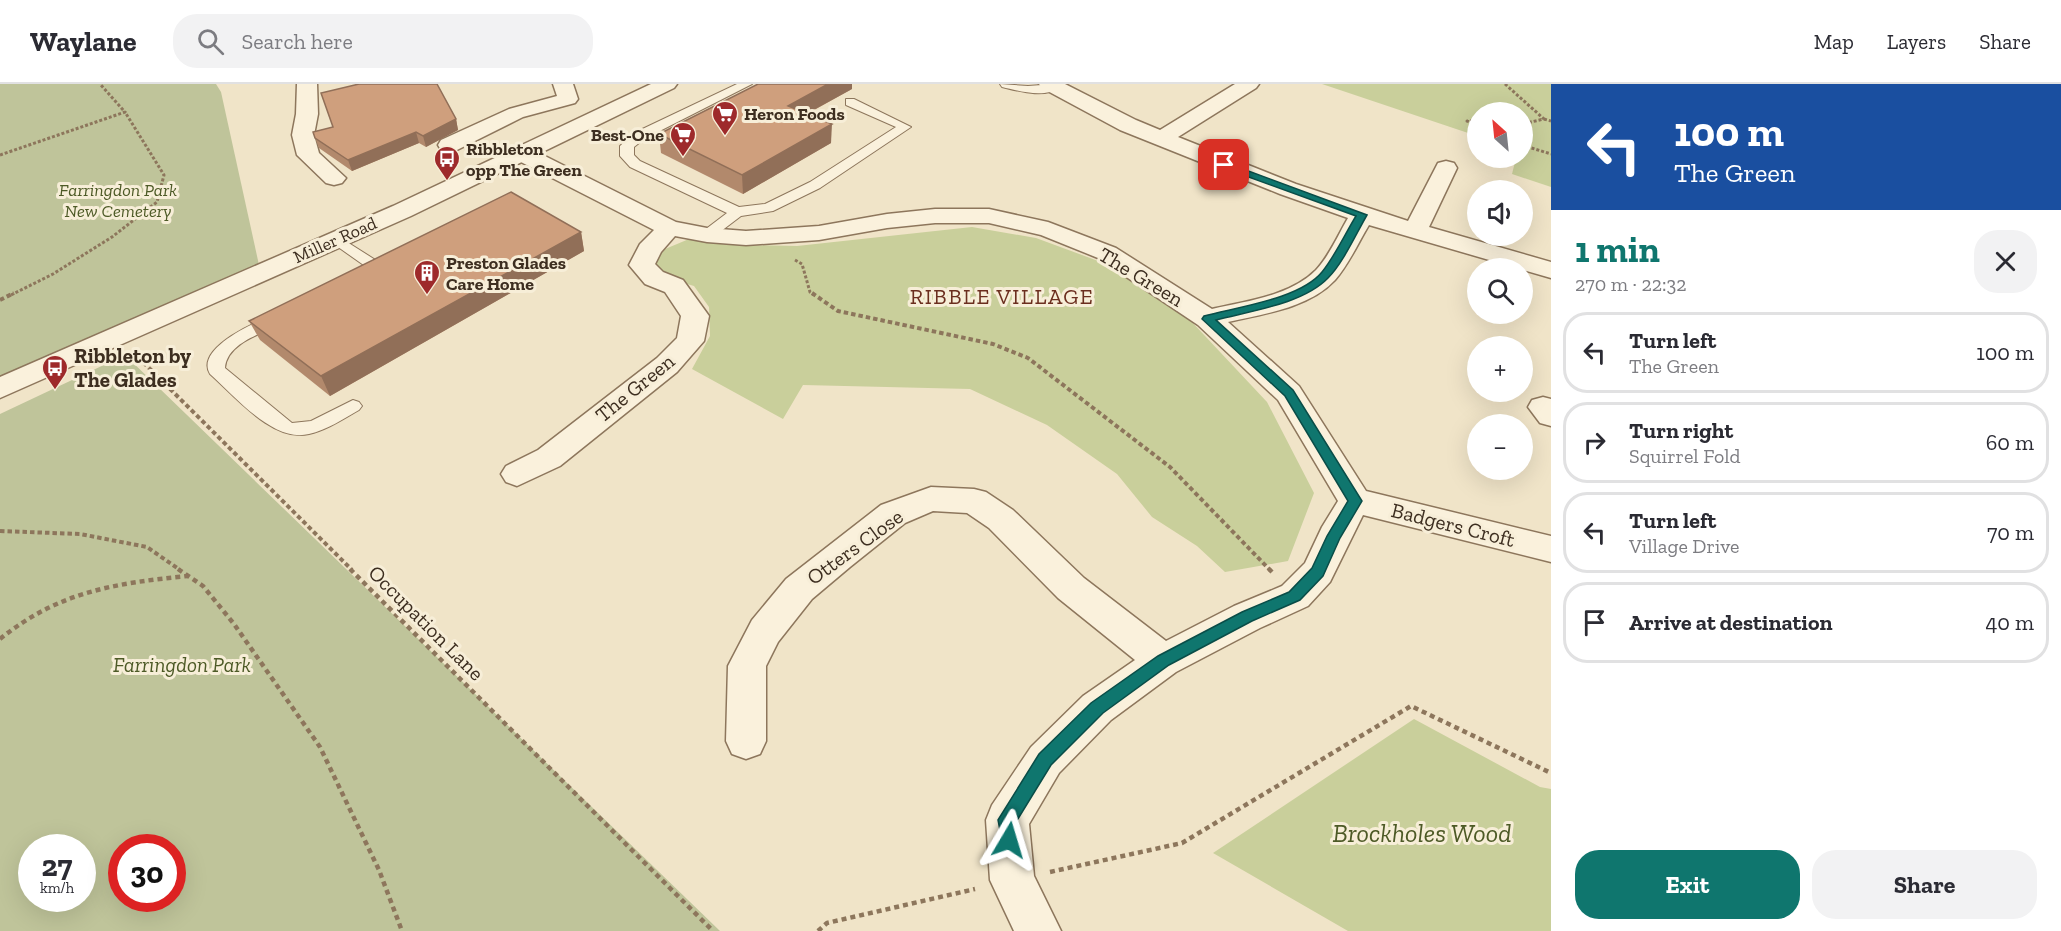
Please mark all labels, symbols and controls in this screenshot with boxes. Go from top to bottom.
search box [173,14,593,68]
text: Waylane [30,25,137,58]
icon: search [194,25,227,58]
text: Search here [242,28,353,55]
text: Map [1814,29,1854,54]
text: Layers [1887,29,1946,54]
text: Share [1979,29,2031,54]
supermarket icon: Heron Foods [710,99,740,137]
north arrow [1467,102,1533,168]
map controls [1467,102,1533,480]
place label: Heron Foods [744,103,845,125]
text: 100 m [1674,106,1784,157]
icon: left [1575,108,1653,186]
supermarket icon: Best-One [668,120,698,158]
place label: Best-One [591,124,664,146]
place label: Ribbleton opp The Green [466,138,582,181]
pin [1198,139,1249,190]
bus stop icon: Ribbleton opp The Green [432,144,462,182]
icon: arrive [1207,148,1240,181]
text: The Green [1674,157,1796,189]
park label: Farringdon Park New Cemetery [59,179,177,222]
button: sound [1467,180,1533,246]
street label: Miller Road [290,212,380,268]
text: 1 min [1575,228,1660,271]
button: close [1974,230,2037,293]
street label: The Green [1094,242,1188,312]
place label: Preston Glades Care Home [446,252,566,295]
building icon: Preston Glades Care Home [412,258,442,296]
button: search [1467,258,1533,324]
text: 270 m · 22:32 [1575,272,1687,296]
district label: RIBBLE VILLAGE [910,283,1094,310]
text: Turn left [1629,327,1716,354]
button: + [1467,336,1533,402]
icon: left [1578,336,1611,369]
text: 100 m [1976,339,2034,366]
place label: Ribbleton by The Glades [74,343,191,392]
street label: The Green [590,348,679,427]
bus stop icon: Ribbleton by The Glades [40,353,70,391]
text: The Green [1629,354,1719,378]
button: − [1467,414,1533,480]
text: Turn right [1629,417,1733,444]
icon: right [1578,426,1611,459]
text: 60 m [1986,429,2034,456]
text: Squirrel Fold [1629,444,1741,468]
street label: Badgers Croft [1389,497,1518,552]
street label: Otters Close [802,503,908,590]
text: Turn left [1629,507,1716,534]
icon: left [1578,516,1611,549]
text: 70 m [1987,519,2034,546]
text: Village Drive [1629,534,1739,558]
street label: Occupation Lane [363,560,489,686]
icon: arrive [1578,606,1611,639]
text: Arrive at destination [1629,609,1832,636]
text: 40 m [1985,609,2034,636]
park label: Farringdon Park [113,652,251,677]
position arrow [977,808,1041,872]
park label: Brockholes Wood [1332,817,1512,849]
speed limit sign: 30 [108,834,186,912]
text: 27 [42,848,72,884]
button: Exit [1575,850,1800,919]
button: Share [1812,850,2037,919]
text: km/h [40,879,74,897]

